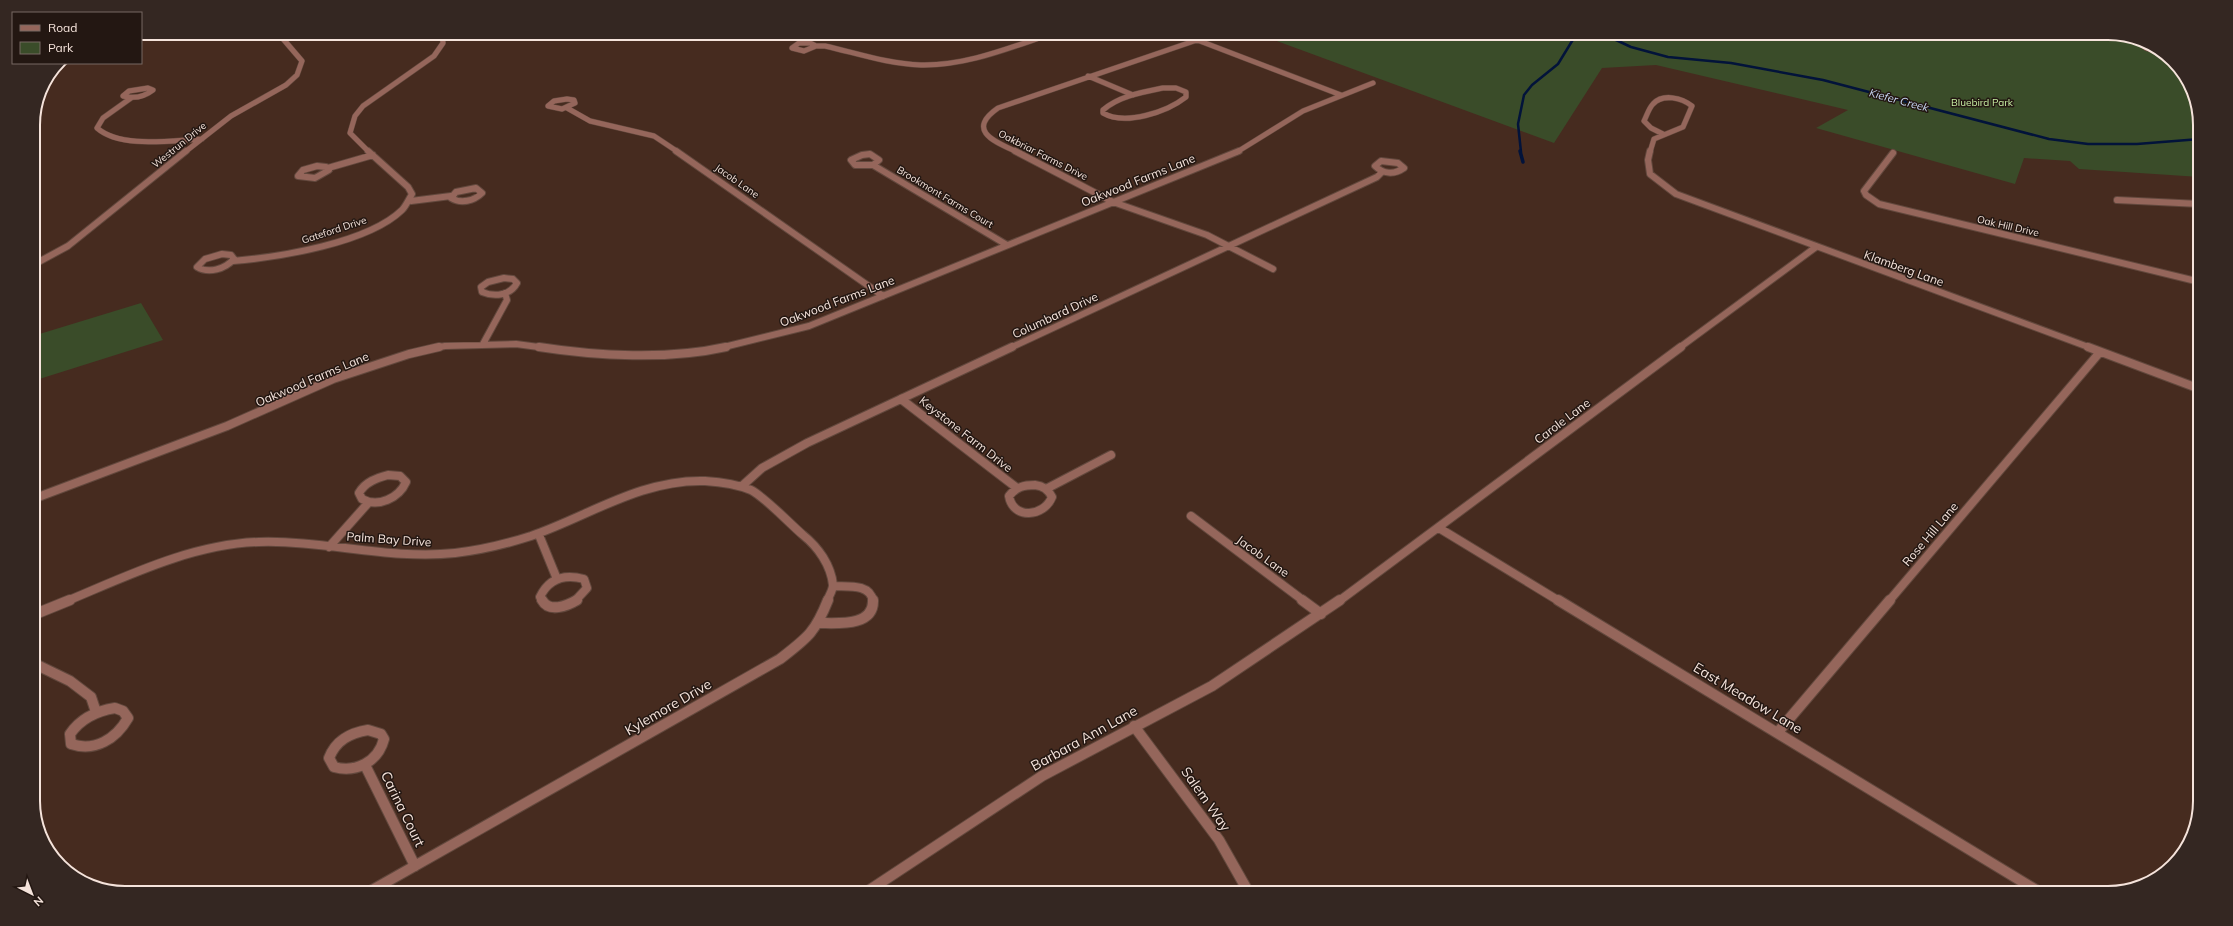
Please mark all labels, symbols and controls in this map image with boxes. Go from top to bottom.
legend [12,12,142,64]
text: Road [48,20,77,35]
text: Park [48,40,74,55]
water label: Kiefer Creek [1868,85,1931,115]
park label: Bluebird Park [1951,96,2014,109]
street label: Westrun Drive [149,119,209,171]
street label: Oakbriar Farms Drive [996,127,1090,183]
street label: Oakwood Farms Lane [1079,150,1197,210]
street label: Jacob Lane [712,161,762,201]
street label: Brookmont Farms Court [894,163,996,231]
street label: Gateford Drive [300,213,368,247]
street label: Oak Hill Drive [1976,213,2040,239]
street label: Klamberg Lane [1862,247,1946,289]
street label: Oakwood Farms Lane [777,272,897,330]
street label: Columbard Drive [1010,289,1100,341]
street label: Oakwood Farms Lane [253,348,371,410]
street label: Keystone Farm Drive [916,393,1016,475]
street label: Carole Lane [1531,395,1593,447]
street label: Rose Hill Lane [1899,499,1961,569]
street label: Palm Bay Drive [346,529,432,549]
street label: Jacob Lane [1234,532,1292,580]
street label: East Meadow Lane [1690,658,1806,738]
street label: Kylemore Drive [621,675,715,739]
street label: Barbara Ann Lane [1028,701,1140,775]
street label: Salem Way [1177,763,1235,835]
street label: Carina Court [377,768,429,850]
north arrow [12,874,52,914]
text: N [31,893,46,909]

